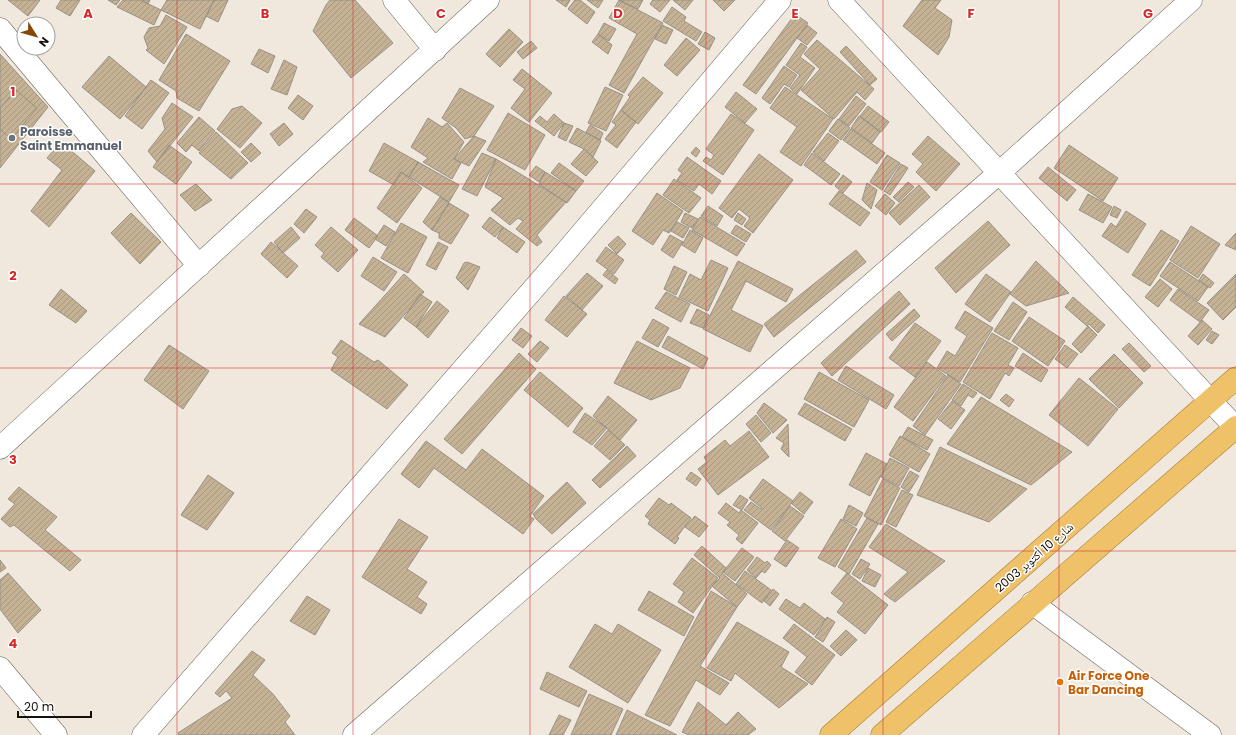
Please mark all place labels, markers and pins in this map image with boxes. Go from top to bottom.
place label: Paroisse Saint Emmanuel [20,123,122,154]
marker: Paroisse Saint Emmanuel [7,133,17,143]
place label: Air Force One Bar Dancing [1068,667,1150,698]
marker: Air Force One Bar Dancing [1055,677,1065,687]

